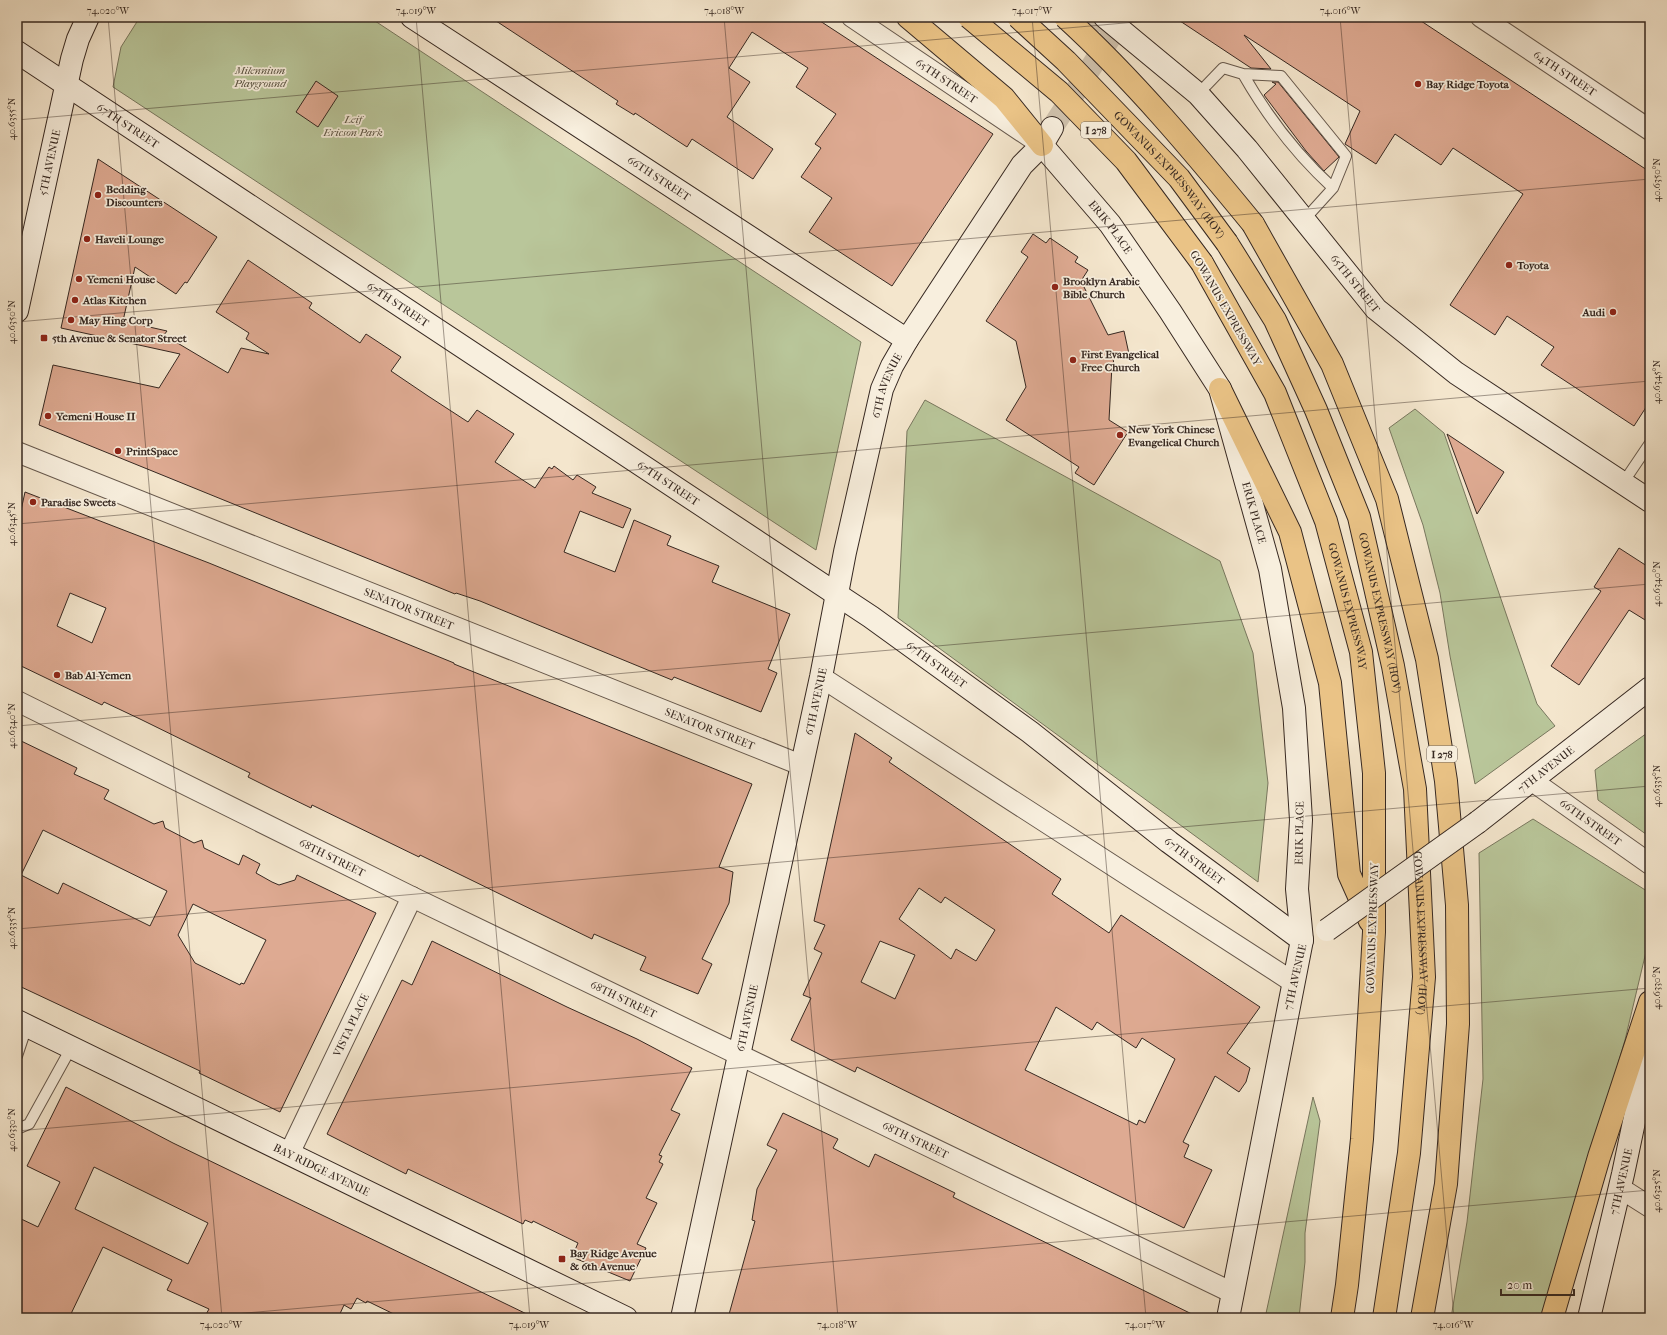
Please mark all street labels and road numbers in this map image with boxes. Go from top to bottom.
street label: 64TH STREET [1531,48,1599,100]
street label: 65TH STREET [913,56,980,107]
street label: 67TH STREET [94,101,162,151]
street label: GOWANUS EXPRESSWAY (HOV) [1111,108,1227,241]
road number: I 278 [1081,122,1111,138]
street label: 5TH AVENUE [36,128,63,197]
street label: 66TH STREET [625,153,693,204]
street label: ERIK PLACE [1086,198,1135,257]
street label: GOWANUS EXPRESSWAY [1187,248,1264,369]
street label: 65TH STREET [1328,252,1383,316]
street label: 67TH STREET [364,279,432,330]
street label: 6TH AVENUE [870,351,905,419]
street label: 67TH STREET [635,458,702,509]
street label: ERIK PLACE [1239,480,1269,546]
street label: GOWANUS EXPRESSWAY (HOV) [1356,531,1404,694]
street label: GOWANUS EXPRESSWAY [1325,541,1369,671]
street label: SENATOR STREET [362,585,456,633]
street label: 67TH STREET [904,639,970,691]
street label: 6TH AVENUE [803,666,830,736]
street label: SENATOR STREET [663,705,757,753]
street label: 7TH AVENUE [1515,743,1577,796]
road number: I 278 [1427,746,1457,762]
street label: 66TH STREET [1557,796,1624,849]
street label: ERIK PLACE [1292,801,1307,865]
street label: 67TH STREET [1161,835,1227,888]
street label: 68TH STREET [297,836,368,880]
street label: GOWANUS EXPRESSWAY (HOV) [1411,851,1430,1015]
street label: GOWANUS EXPRESSWAY [1364,862,1381,994]
street label: 7TH AVENUE [1282,942,1310,1012]
street label: 68TH STREET [588,978,659,1021]
street label: 6TH AVENUE [734,983,761,1053]
street label: VISTA PLACE [330,991,372,1060]
street label: 68TH STREET [880,1119,951,1162]
street label: BAY RIDGE AVENUE [271,1141,372,1199]
street label: 7TH AVENUE [1608,1147,1635,1216]

